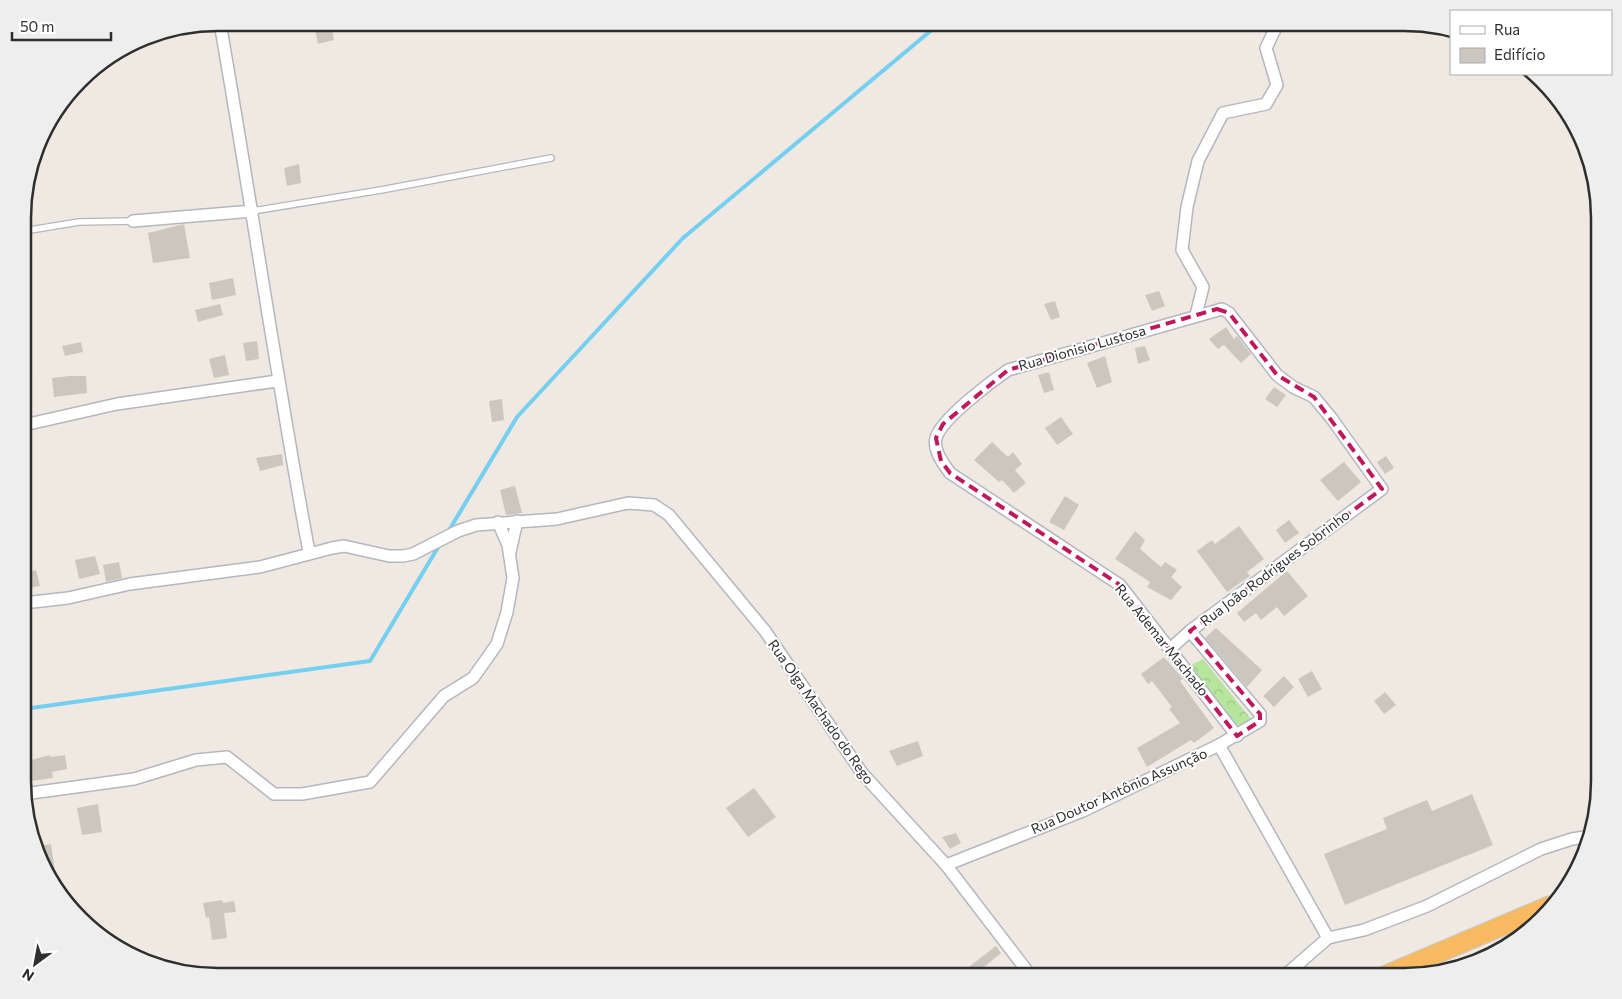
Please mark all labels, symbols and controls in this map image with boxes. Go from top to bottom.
scale bar [12,10,111,42]
legend [1450,10,1612,75]
text: 50 m [20,17,54,35]
text: Rua [1494,20,1520,38]
text: Edifício [1494,45,1545,63]
street label: Rua Dionisio Lustosa [1016,321,1148,374]
street label: Rua João Rodrigues Sobrinho [1197,506,1353,629]
street label: Rua Ademar Machado [1112,580,1213,699]
street label: Rua Olga Machado do Rego [765,636,878,787]
street label: Rua Doutor Antônio Assunção [1028,744,1210,837]
north arrow [10,939,60,989]
text: N [19,965,37,985]

